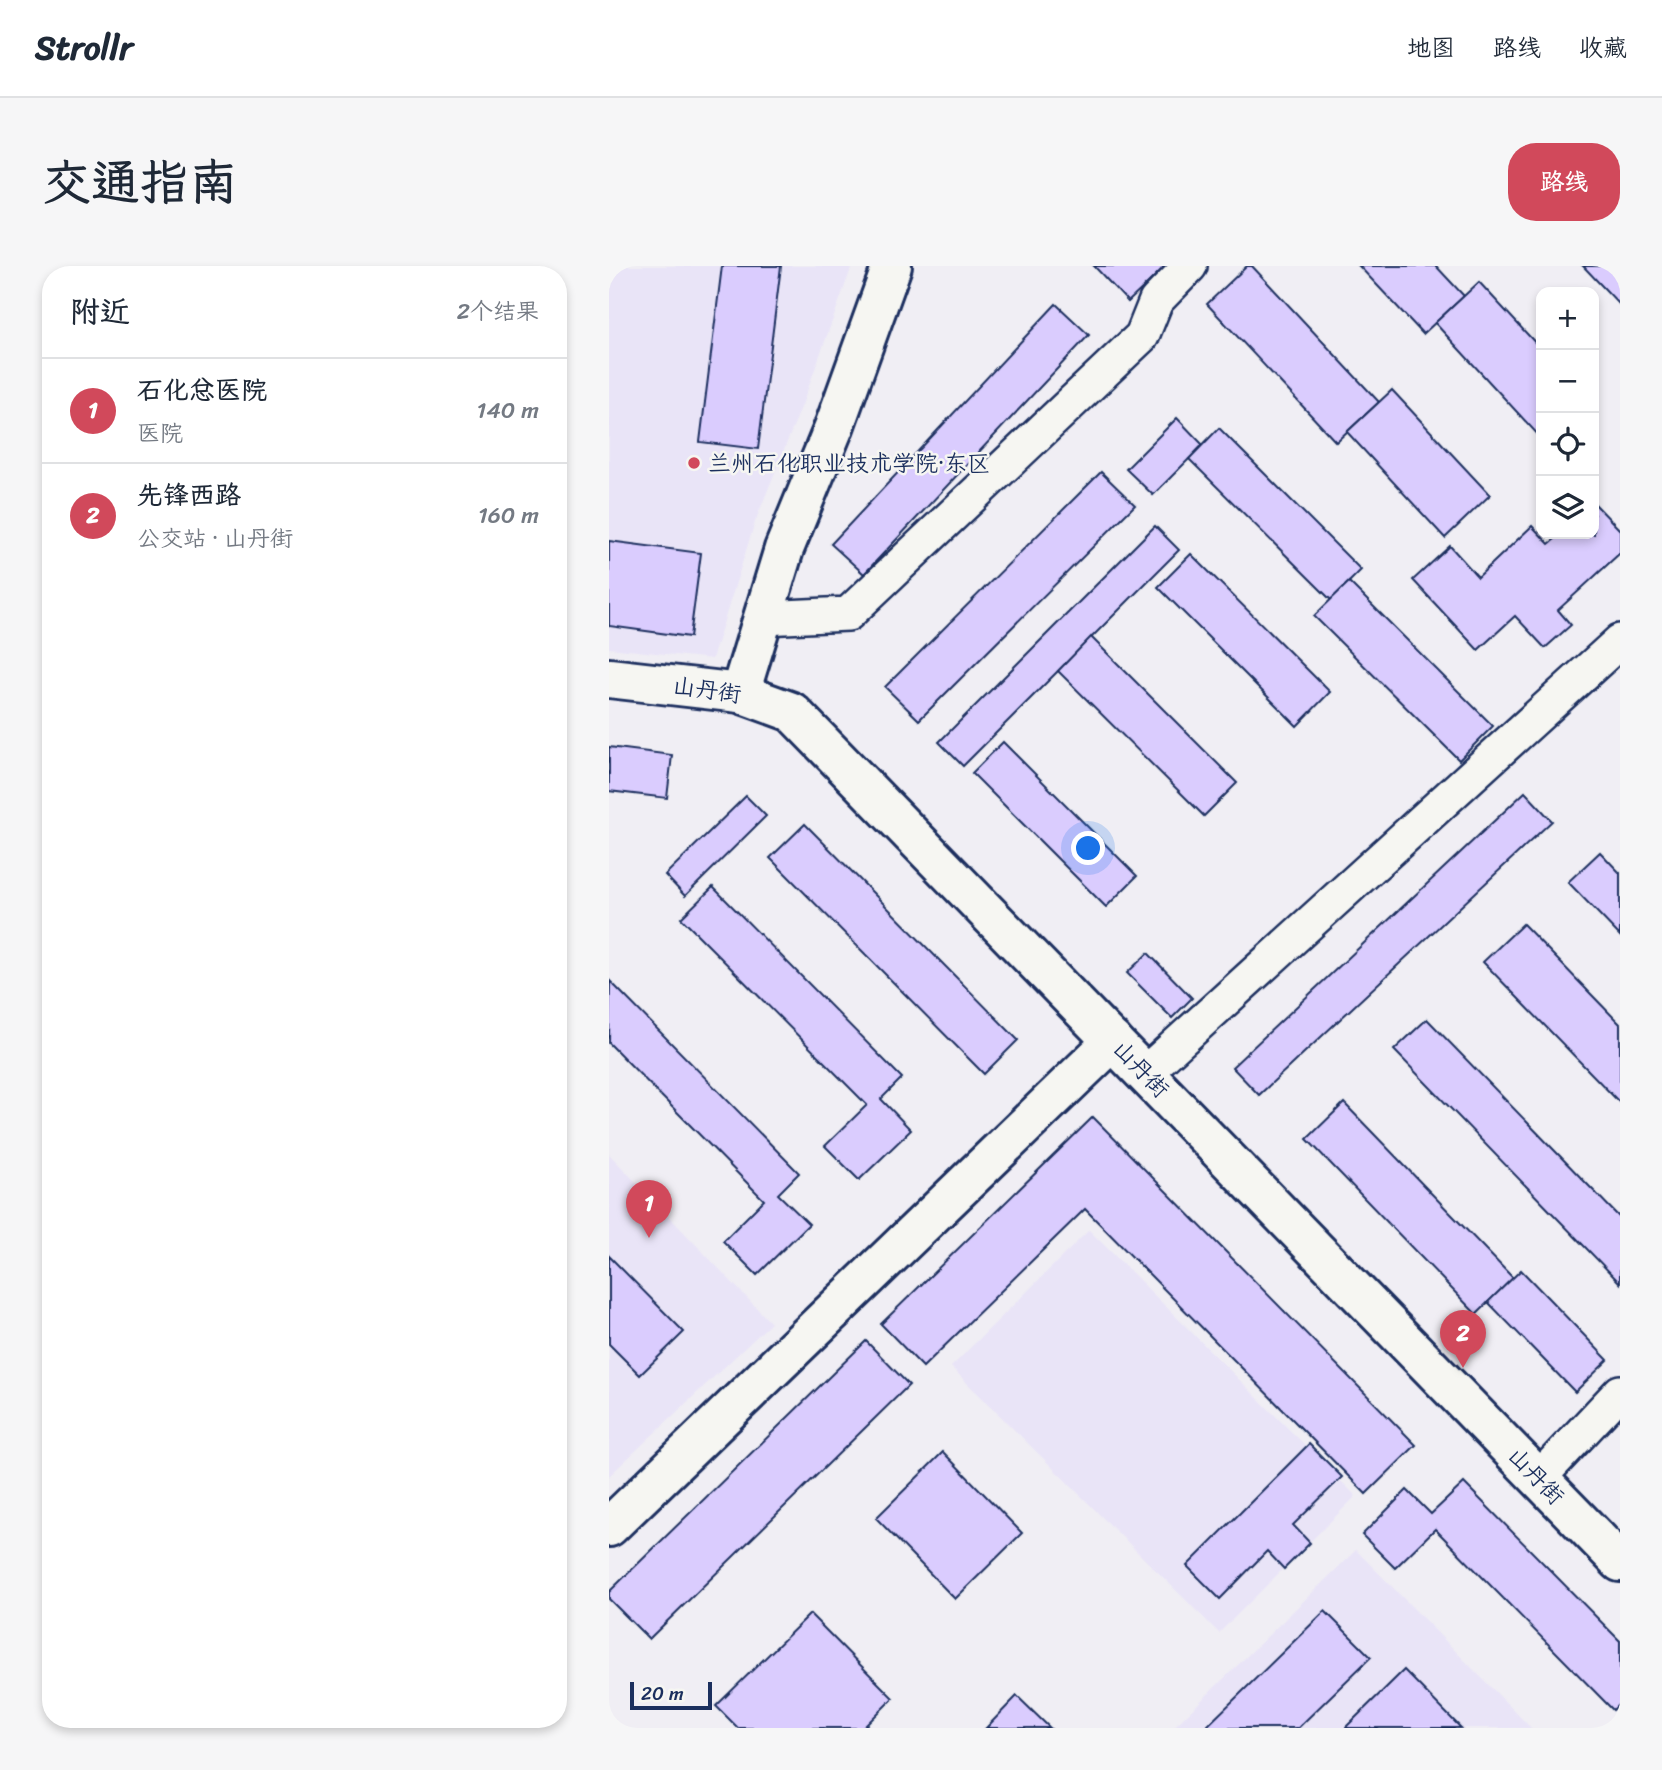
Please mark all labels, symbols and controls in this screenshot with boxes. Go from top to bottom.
text: Strollr [35,19,133,77]
text: 地图 [1407,27,1455,69]
text: 路线 [1493,27,1541,69]
text: 收藏 [1579,27,1627,69]
text: 交通指南 [42,139,238,226]
button: 路线 [1508,143,1620,221]
text: 附近 [70,285,130,339]
map controls [1536,287,1599,539]
button: + [1536,287,1599,350]
text: 2个结果 [457,291,539,332]
button: − [1536,350,1599,413]
text: 石化总医院 [137,367,267,413]
text: 1 [88,390,98,431]
text: 140 m [477,390,539,431]
text: 医院 [137,413,183,454]
button: locate [1536,413,1599,476]
place label: 兰州石化职业技术学院·东区 [708,443,990,484]
marker: 兰州石化职业技术学院·东区 [686,455,702,471]
text: 先锋西路 [137,472,241,518]
button: layers [1536,476,1599,539]
text: 2 [86,495,100,536]
text: 160 m [478,495,539,536]
text: 公交站 · 山丹街 [137,518,293,559]
street label: 山丹街 [670,665,744,715]
your location [1071,831,1105,865]
street label: 山丹街 [1102,1030,1180,1108]
pin: 1 [626,1180,672,1238]
pin: 2 [1440,1310,1486,1368]
street label: 山丹街 [1497,1437,1575,1515]
text: 20 m [641,1677,684,1710]
scale bar [630,1679,712,1711]

